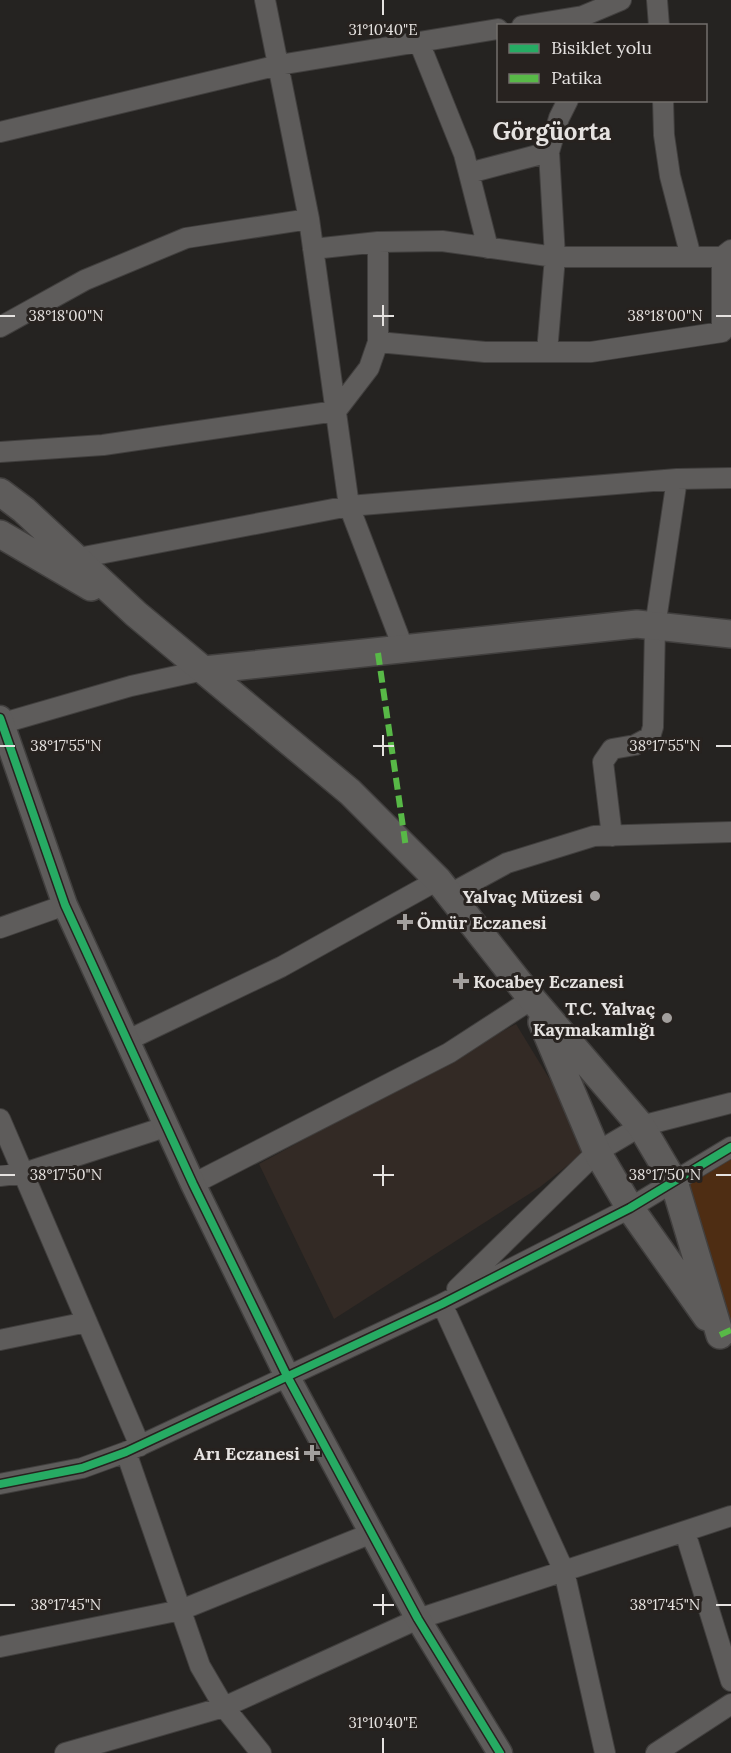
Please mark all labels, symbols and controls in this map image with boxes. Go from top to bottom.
text: 31°10'40"E [348,20,418,39]
legend [497,24,707,102]
text: Bisiklet yolu [551,36,652,59]
text: Patika [551,66,602,89]
district label: Görgüorta [493,116,612,147]
text: 38°18'00"N [28,306,104,325]
text: 38°18'00"N [627,306,703,325]
text: 38°17'55"N [30,736,102,755]
text: 38°17'55"N [629,736,701,755]
place label: Yalvaç Müzesi [463,885,583,908]
marker: Yalvaç Müzesi [588,889,602,903]
place label: Ömür Eczanesi [417,911,547,934]
marker: Ömür Eczanesi [398,915,412,929]
place label: Kocabey Eczanesi [473,970,624,993]
marker: Kocabey Eczanesi [454,974,468,988]
place label: T.C. Yalvaç Kaymakamlığı [533,997,656,1041]
marker: T.C. Yalvaç Kaymakamlığı [660,1011,674,1025]
text: 38°17'50"N [30,1165,102,1184]
text: 38°17'50"N [629,1165,701,1184]
place label: Arı Eczanesi [194,1442,300,1465]
marker: Arı Eczanesi [305,1446,319,1460]
text: 38°17'45"N [31,1595,101,1614]
text: 38°17'45"N [630,1595,700,1614]
text: 31°10'40"E [348,1713,418,1732]

